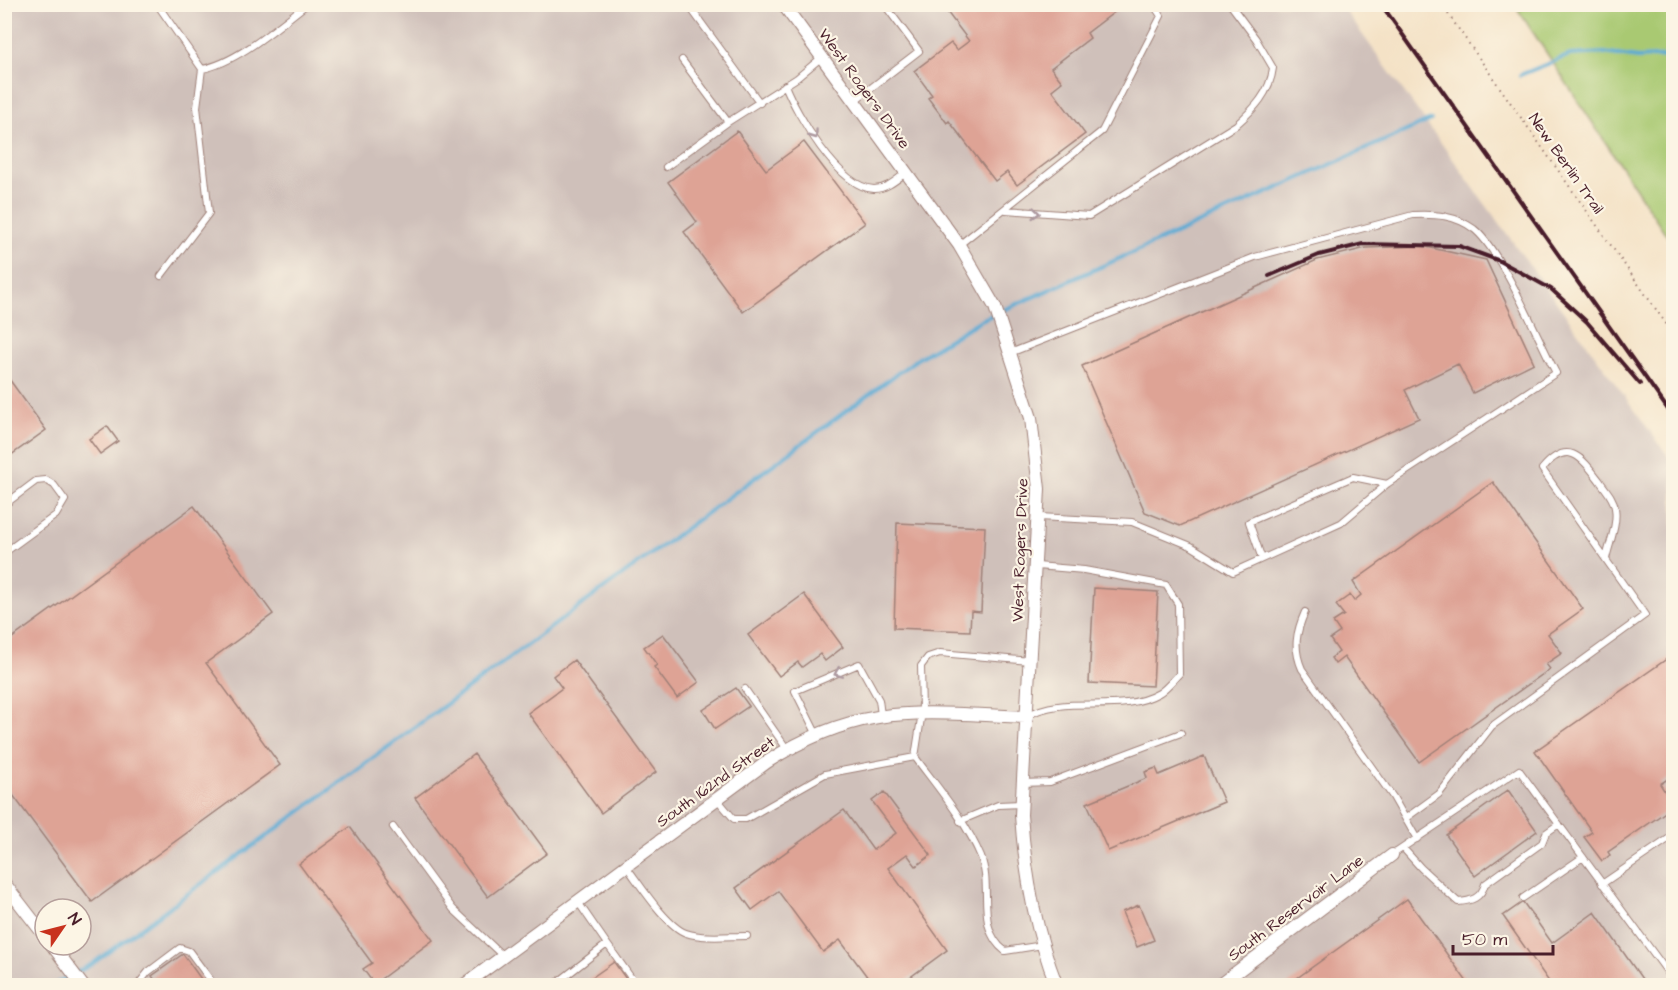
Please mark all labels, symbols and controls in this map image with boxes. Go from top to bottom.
street label: West Rogers Drive [812,24,916,154]
street label: New Berlin Trail [1523,109,1609,218]
one-way arrow [807,129,818,140]
one-way arrow [1032,206,1041,219]
street label: West Rogers Drive [1006,477,1035,622]
one-way arrow [833,666,844,678]
street label: South 162nd Street [652,731,780,832]
street label: South Reservoir Lane [1223,849,1368,966]
north arrow [33,897,93,957]
text: N [63,909,86,929]
scale bar [1453,918,1554,956]
text: 50 m [1462,927,1507,952]

